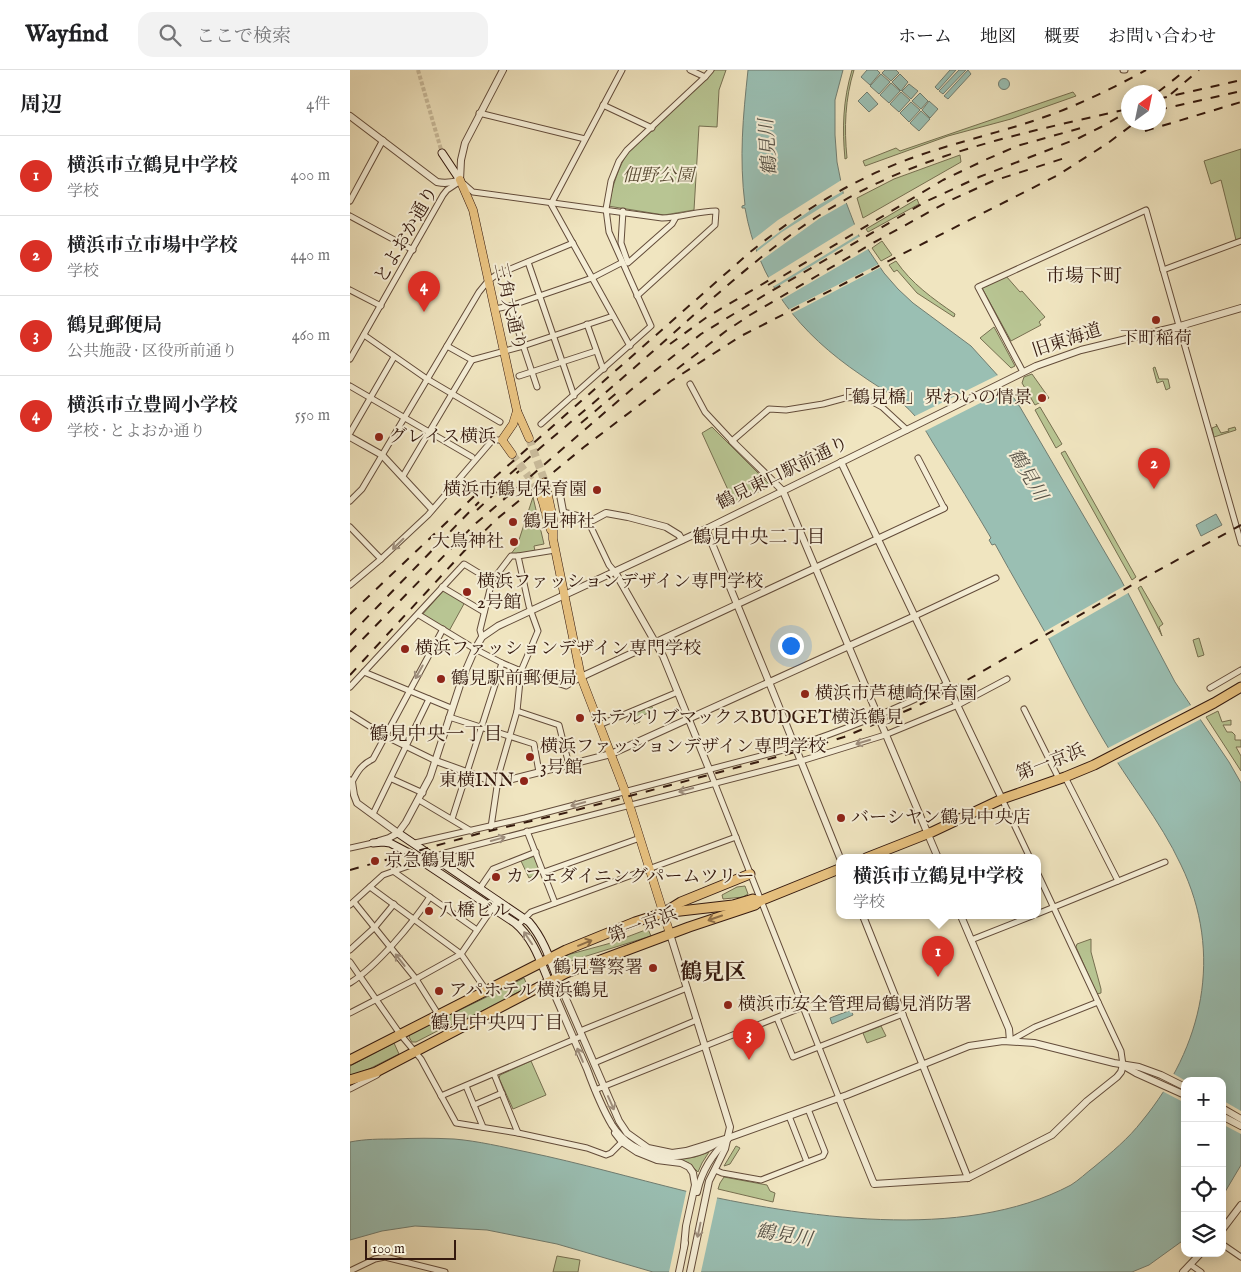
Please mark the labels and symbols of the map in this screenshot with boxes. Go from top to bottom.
north arrow [1121,85,1166,130]
water label: 鶴見川 [755,116,783,176]
park label: 佃野公園 [622,165,697,188]
street label: とよおか通り [370,182,444,288]
street label: 三角大通り [488,261,530,353]
district label: 市場下町 [1046,265,1122,289]
pin: 4 [408,271,440,312]
marker: 下町稲荷 [1150,314,1162,326]
street label: 旧東海道 [1029,319,1105,363]
place label: 下町稲荷 [1120,328,1192,351]
place label: 「鶴見橋」界わいの情景 [834,387,1032,410]
marker: 「鶴見橋」界わいの情景 [1036,392,1048,404]
place label: グレイス横浜 [389,426,496,449]
marker: グレイス横浜 [373,431,385,443]
street label: 鶴見東口駅前通り [713,432,853,516]
water label: 鶴見川 [1002,444,1053,507]
pin: 2 [1138,448,1170,489]
place label: 横浜市鶴見保育園 [443,479,587,502]
marker: 横浜市鶴見保育園 [591,484,603,496]
place label: 鶴見神社 [523,511,595,534]
marker: 鶴見神社 [507,516,519,528]
district label: 鶴見中央二丁目 [692,526,826,550]
place label: 大鳥神社 [432,531,504,554]
marker: 大鳥神社 [508,536,520,548]
one-way arrow [392,538,404,550]
place label: 横浜ファッションデザイン専門学校 2号館 [477,571,763,615]
marker: 横浜ファッションデザイン専門学校 2号館 [461,586,473,598]
your location [778,633,804,659]
place label: 横浜ファッションデザイン専門学校 [415,638,701,661]
marker: 横浜ファッションデザイン専門学校 [399,643,411,655]
one-way arrow [414,664,424,679]
place label: 鶴見駅前郵便局 [451,668,577,691]
marker: 鶴見駅前郵便局 [435,673,447,685]
place label: 横浜市芦穂崎保育園 [815,683,977,706]
marker: 横浜市芦穂崎保育園 [799,688,811,700]
place label: ホテルリブマックスBUDGET横浜鶴見 [590,707,903,730]
marker: ホテルリブマックスBUDGET横浜鶴見 [574,712,586,724]
district label: 鶴見中央一丁目 [369,723,503,747]
place label: 横浜ファッションデザイン専門学校 3号館 [540,736,826,780]
one-way arrow [856,737,872,747]
street label: 第一京浜 [1013,739,1089,787]
marker: 横浜ファッションデザイン専門学校 3号館 [524,751,536,763]
place label: 東横INN [439,770,514,793]
marker: 東横INN [518,775,530,787]
one-way arrow [678,786,694,795]
one-way arrow [571,799,587,809]
place label: バーシヤン鶴見中央店 [851,807,1030,830]
marker: バーシヤン鶴見中央店 [835,812,847,824]
one-way arrow [489,833,505,843]
place label: 京急鶴見駅 [385,850,475,873]
marker: 京急鶴見駅 [369,855,381,867]
place label: カフェダイニングパームツリー [506,866,755,889]
marker: カフェダイニングパームツリー [490,871,502,883]
place label: 八橋ビル [439,900,511,923]
street label: 第一京浜 [605,903,681,949]
marker: 八橋ビル [423,905,435,917]
one-way arrow [708,914,724,923]
one-way arrow [523,931,533,945]
pin: 1 [922,936,954,977]
one-way arrow [577,937,592,947]
one-way arrow [395,954,406,967]
place label: 鶴見警察署 [553,957,643,980]
district label: 鶴見区 [680,959,746,987]
marker: 鶴見警察署 [647,962,659,974]
place label: アパホテル横浜鶴見 [449,980,609,1003]
marker: アパホテル横浜鶴見 [433,985,445,997]
place label: 横浜市安全管理局鶴見消防署 [738,994,972,1017]
marker: 横浜市安全管理局鶴見消防署 [722,999,734,1011]
district label: 鶴見中央四丁目 [430,1012,564,1036]
pin: 3 [733,1019,765,1060]
one-way arrow [575,1048,585,1063]
one-way arrow [607,1095,616,1110]
water label: 鶴見川 [754,1220,816,1253]
one-way arrow [694,1221,703,1237]
scale bar [365,1237,456,1260]

